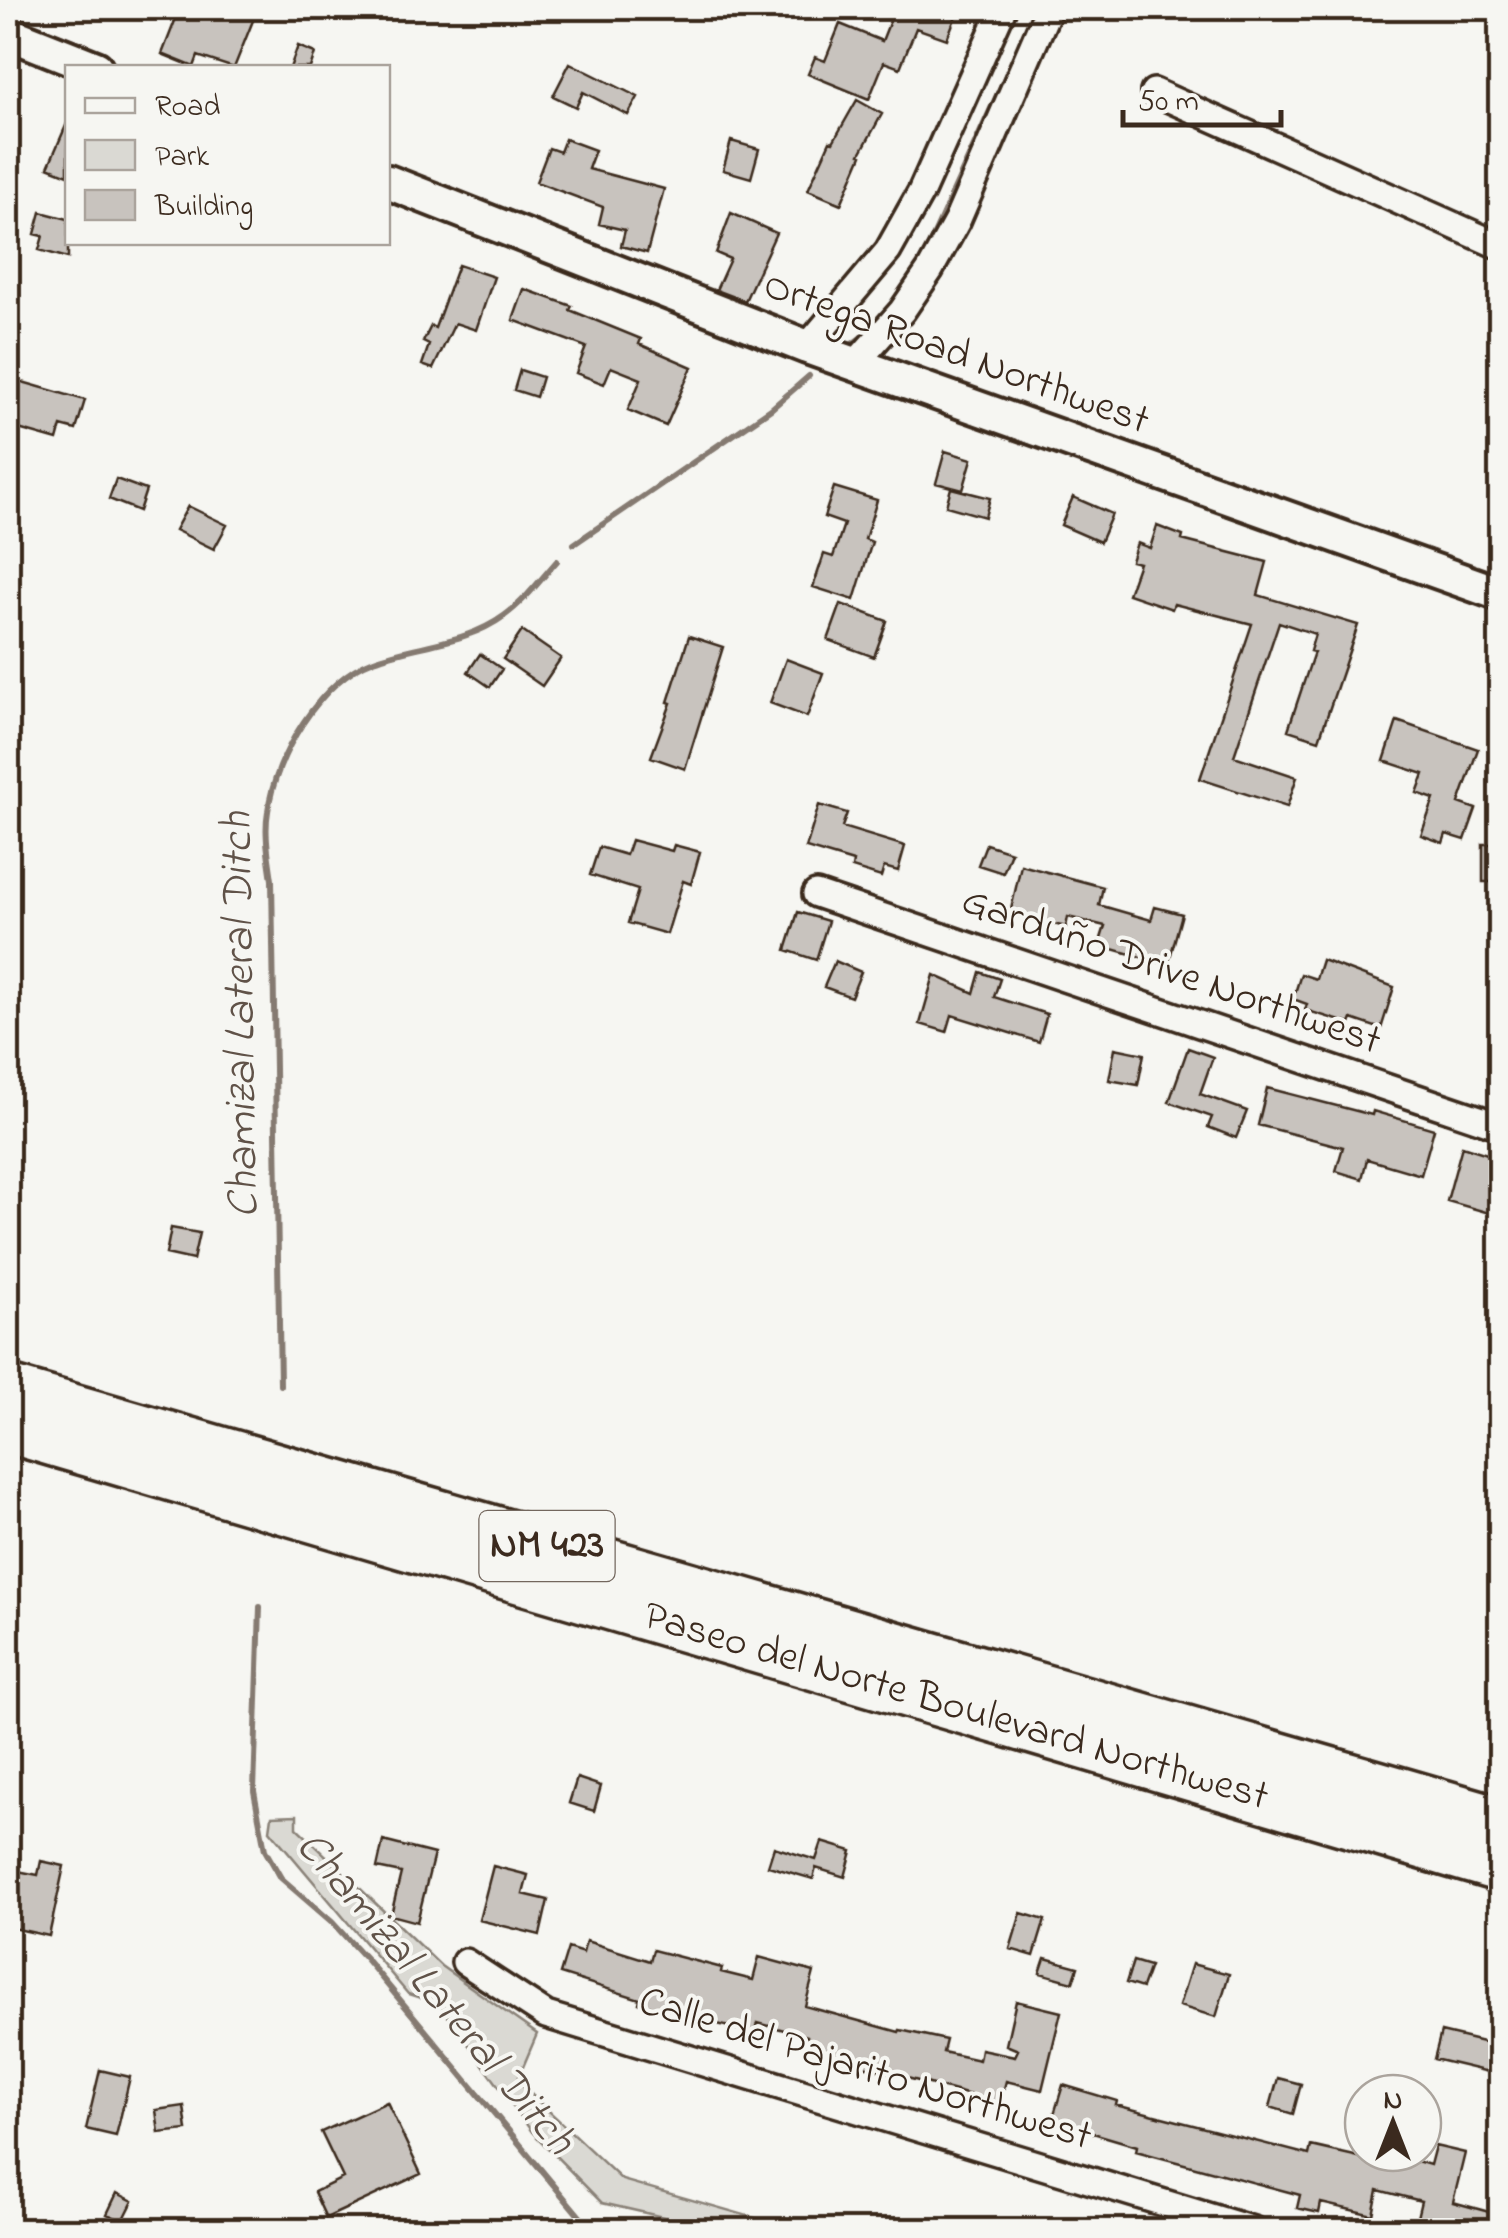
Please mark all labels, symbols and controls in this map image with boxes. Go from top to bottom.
legend [65,65,390,245]
scale bar [1123,65,1280,127]
text: 50 m [1138,81,1199,125]
text: Road [155,86,220,130]
text: Park [155,136,210,180]
text: Building [154,186,253,230]
street label: Ortega Road Northwest [755,256,1157,452]
water label: Chamizal Lateral Ditch [205,810,279,1219]
street label: Garduño Drive Northwest [953,872,1389,1072]
road number: NM 423 [480,1511,614,1581]
street label: Paseo del Norte Boulevard Northwest [636,1586,1276,1828]
water label: Chamizal Lateral Ditch [278,1817,591,2172]
street label: Calle del Pajarito Northwest [631,1972,1099,2168]
north arrow [1343,2073,1443,2173]
text: N [1384,2081,1402,2122]

